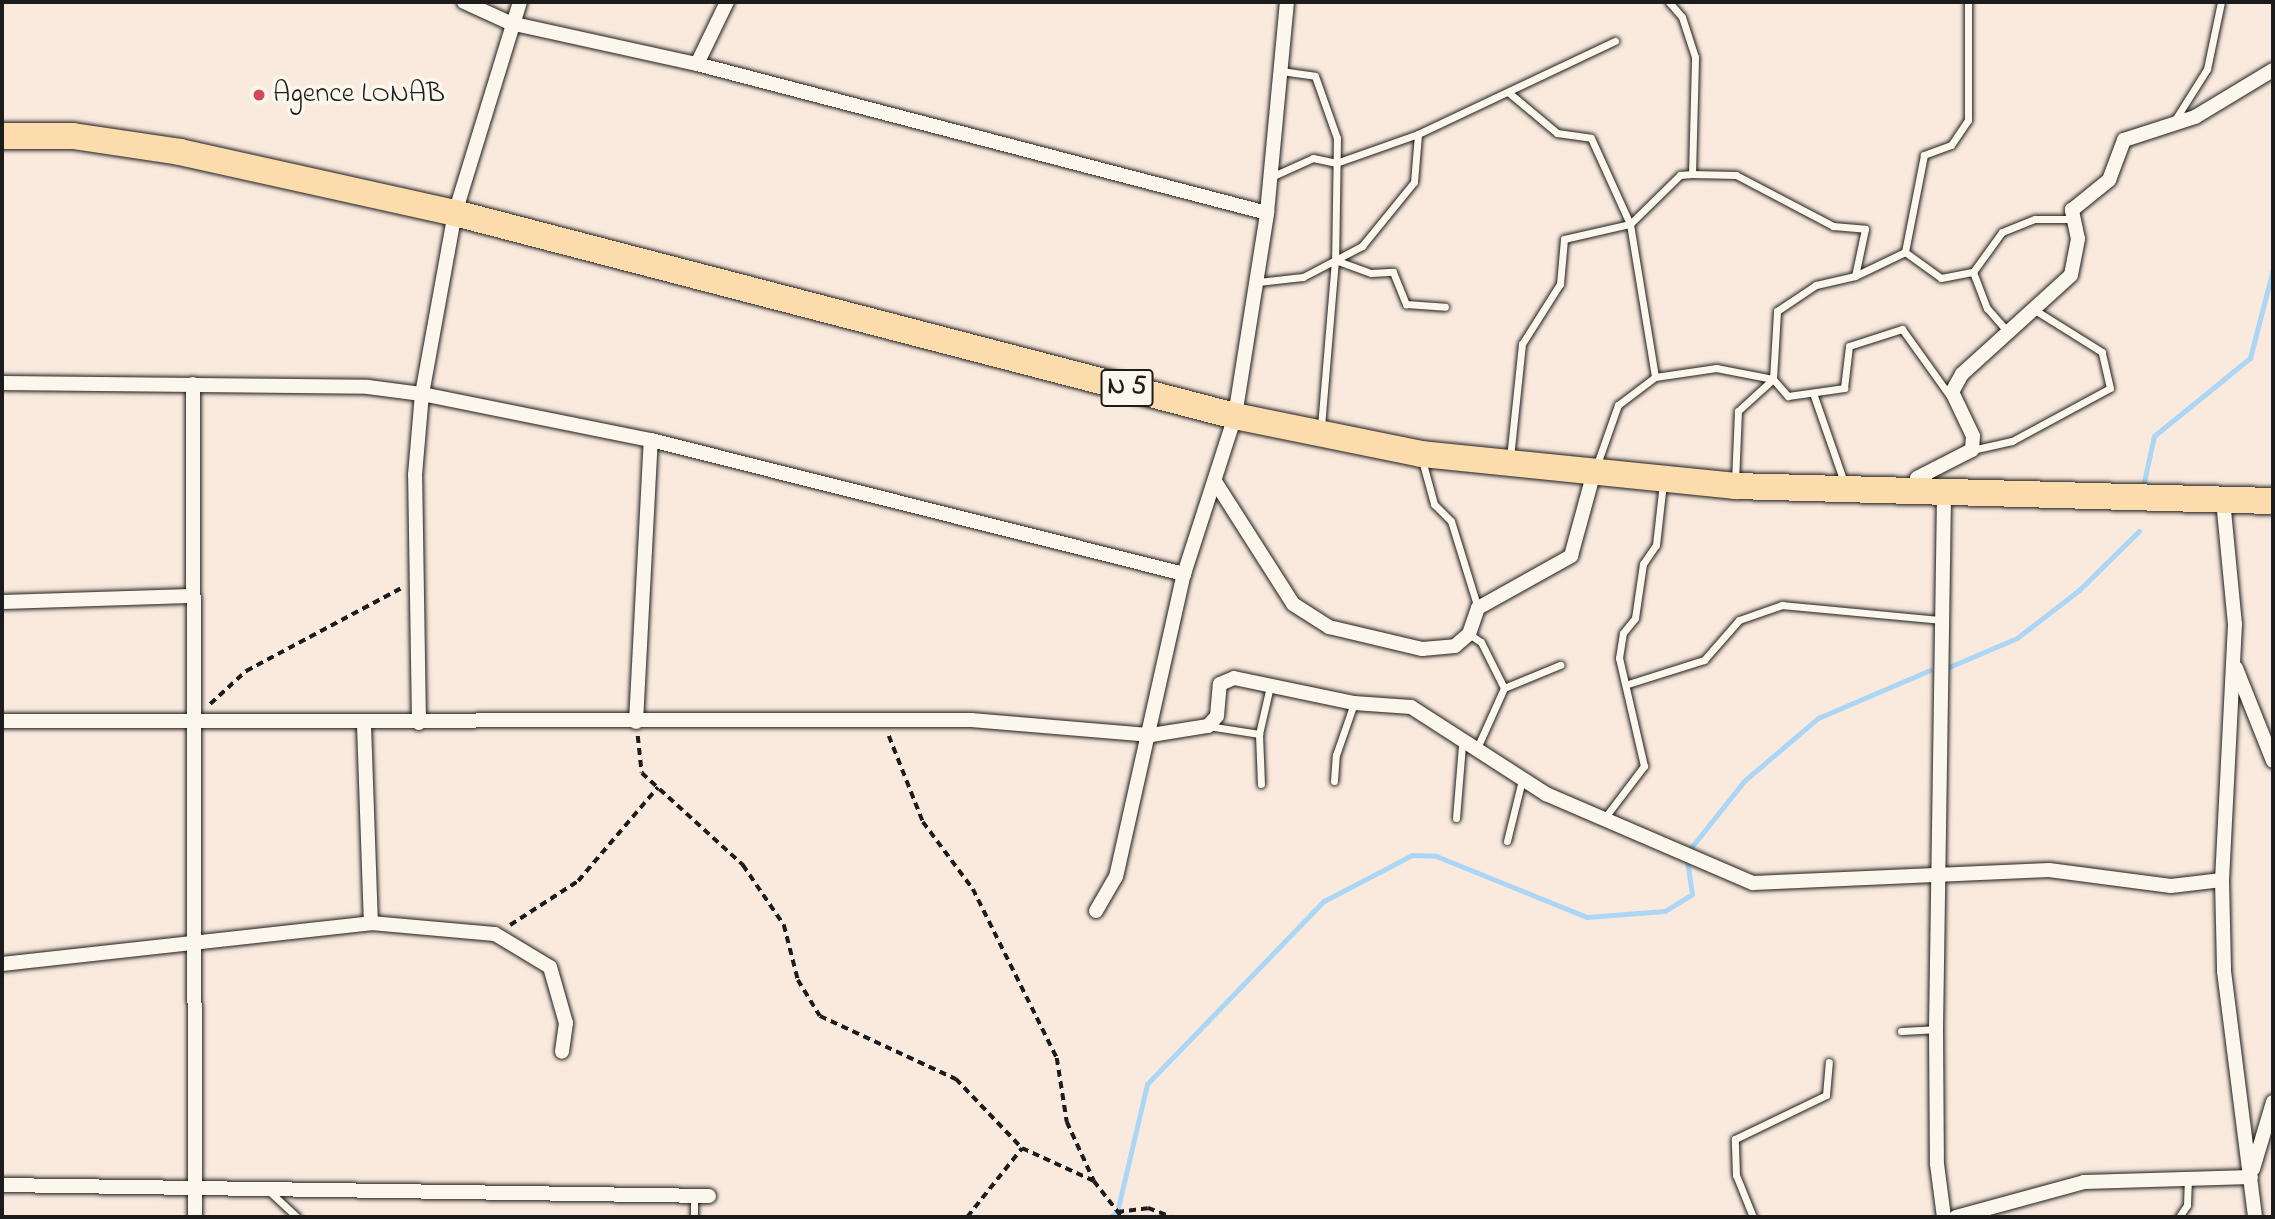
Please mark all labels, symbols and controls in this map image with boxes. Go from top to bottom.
place label: Agence LONAB [273,78,445,112]
marker: Agence LONAB [251,87,267,103]
road number: N 5 [1099,366,1155,410]

